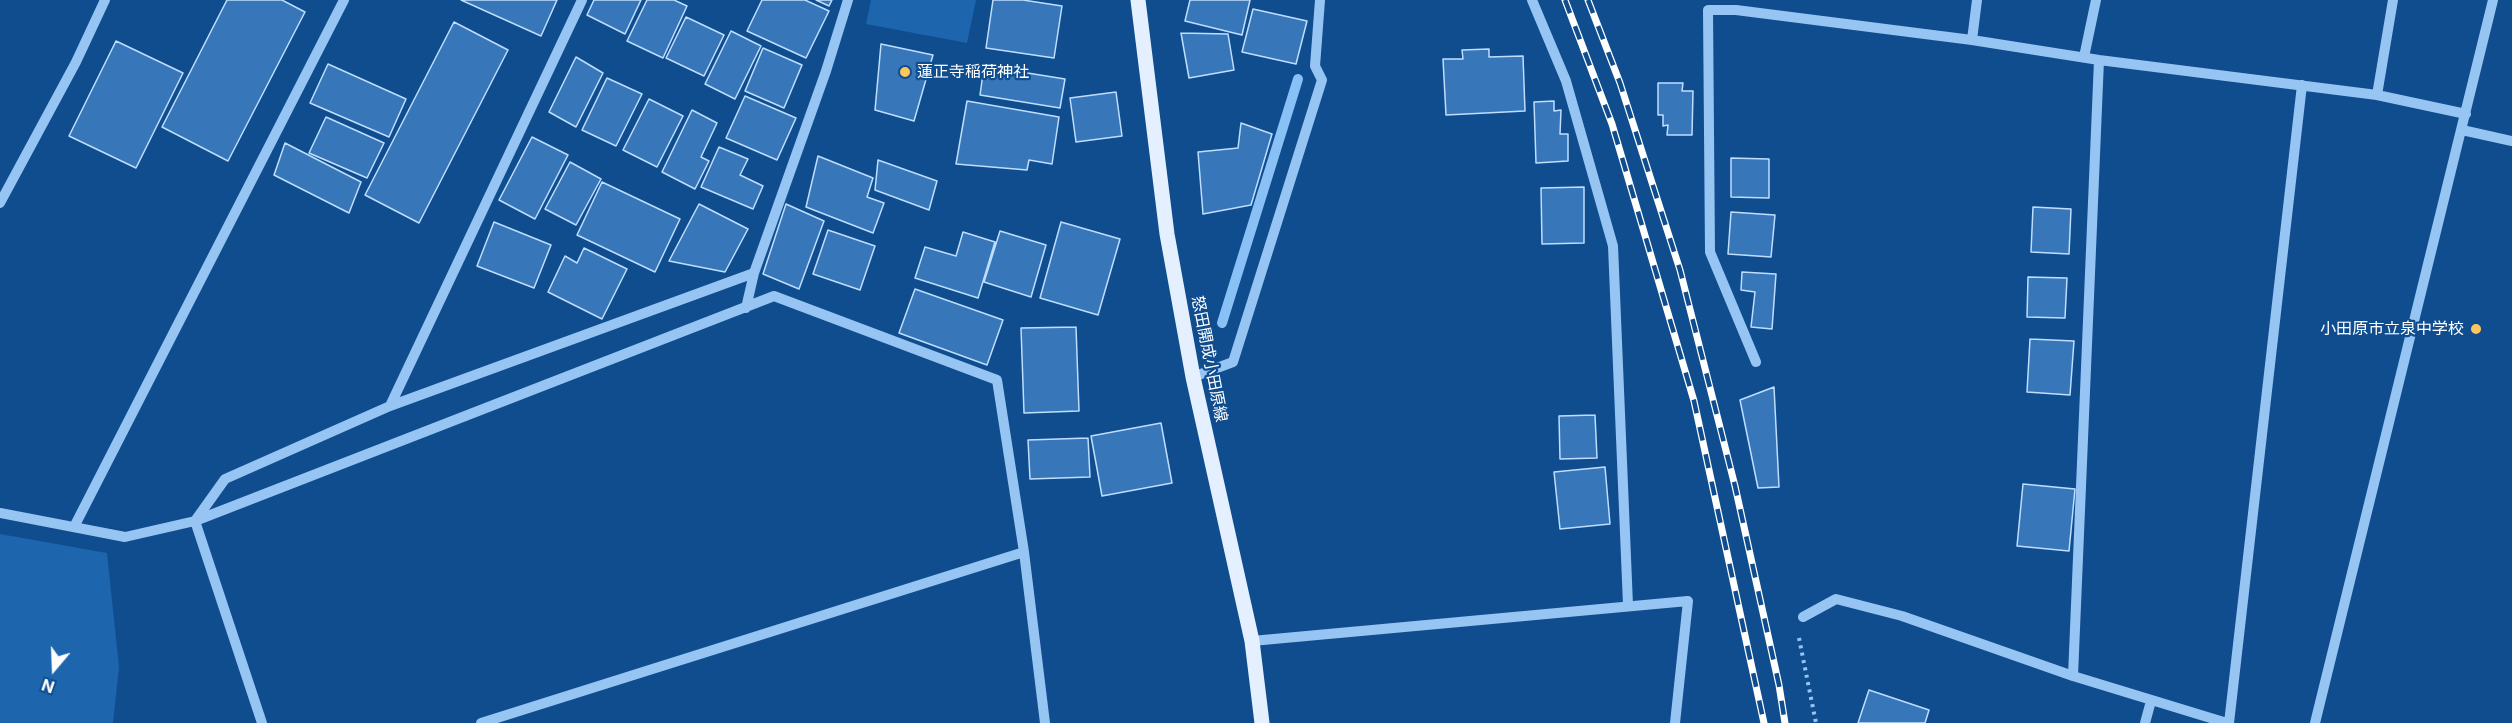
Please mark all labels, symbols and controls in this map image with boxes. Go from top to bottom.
place label: 蓮正寺稲荷神社 [917,62,1029,82]
marker: 蓮正寺稲荷神社 [898,65,912,79]
street label: 怒田開成小田原線 [1187,294,1231,424]
place label: 小田原市立泉中学校 [2320,319,2464,339]
marker: 小田原市立泉中学校 [2469,322,2483,336]
north arrow [24,639,84,699]
text: N [39,675,57,697]

